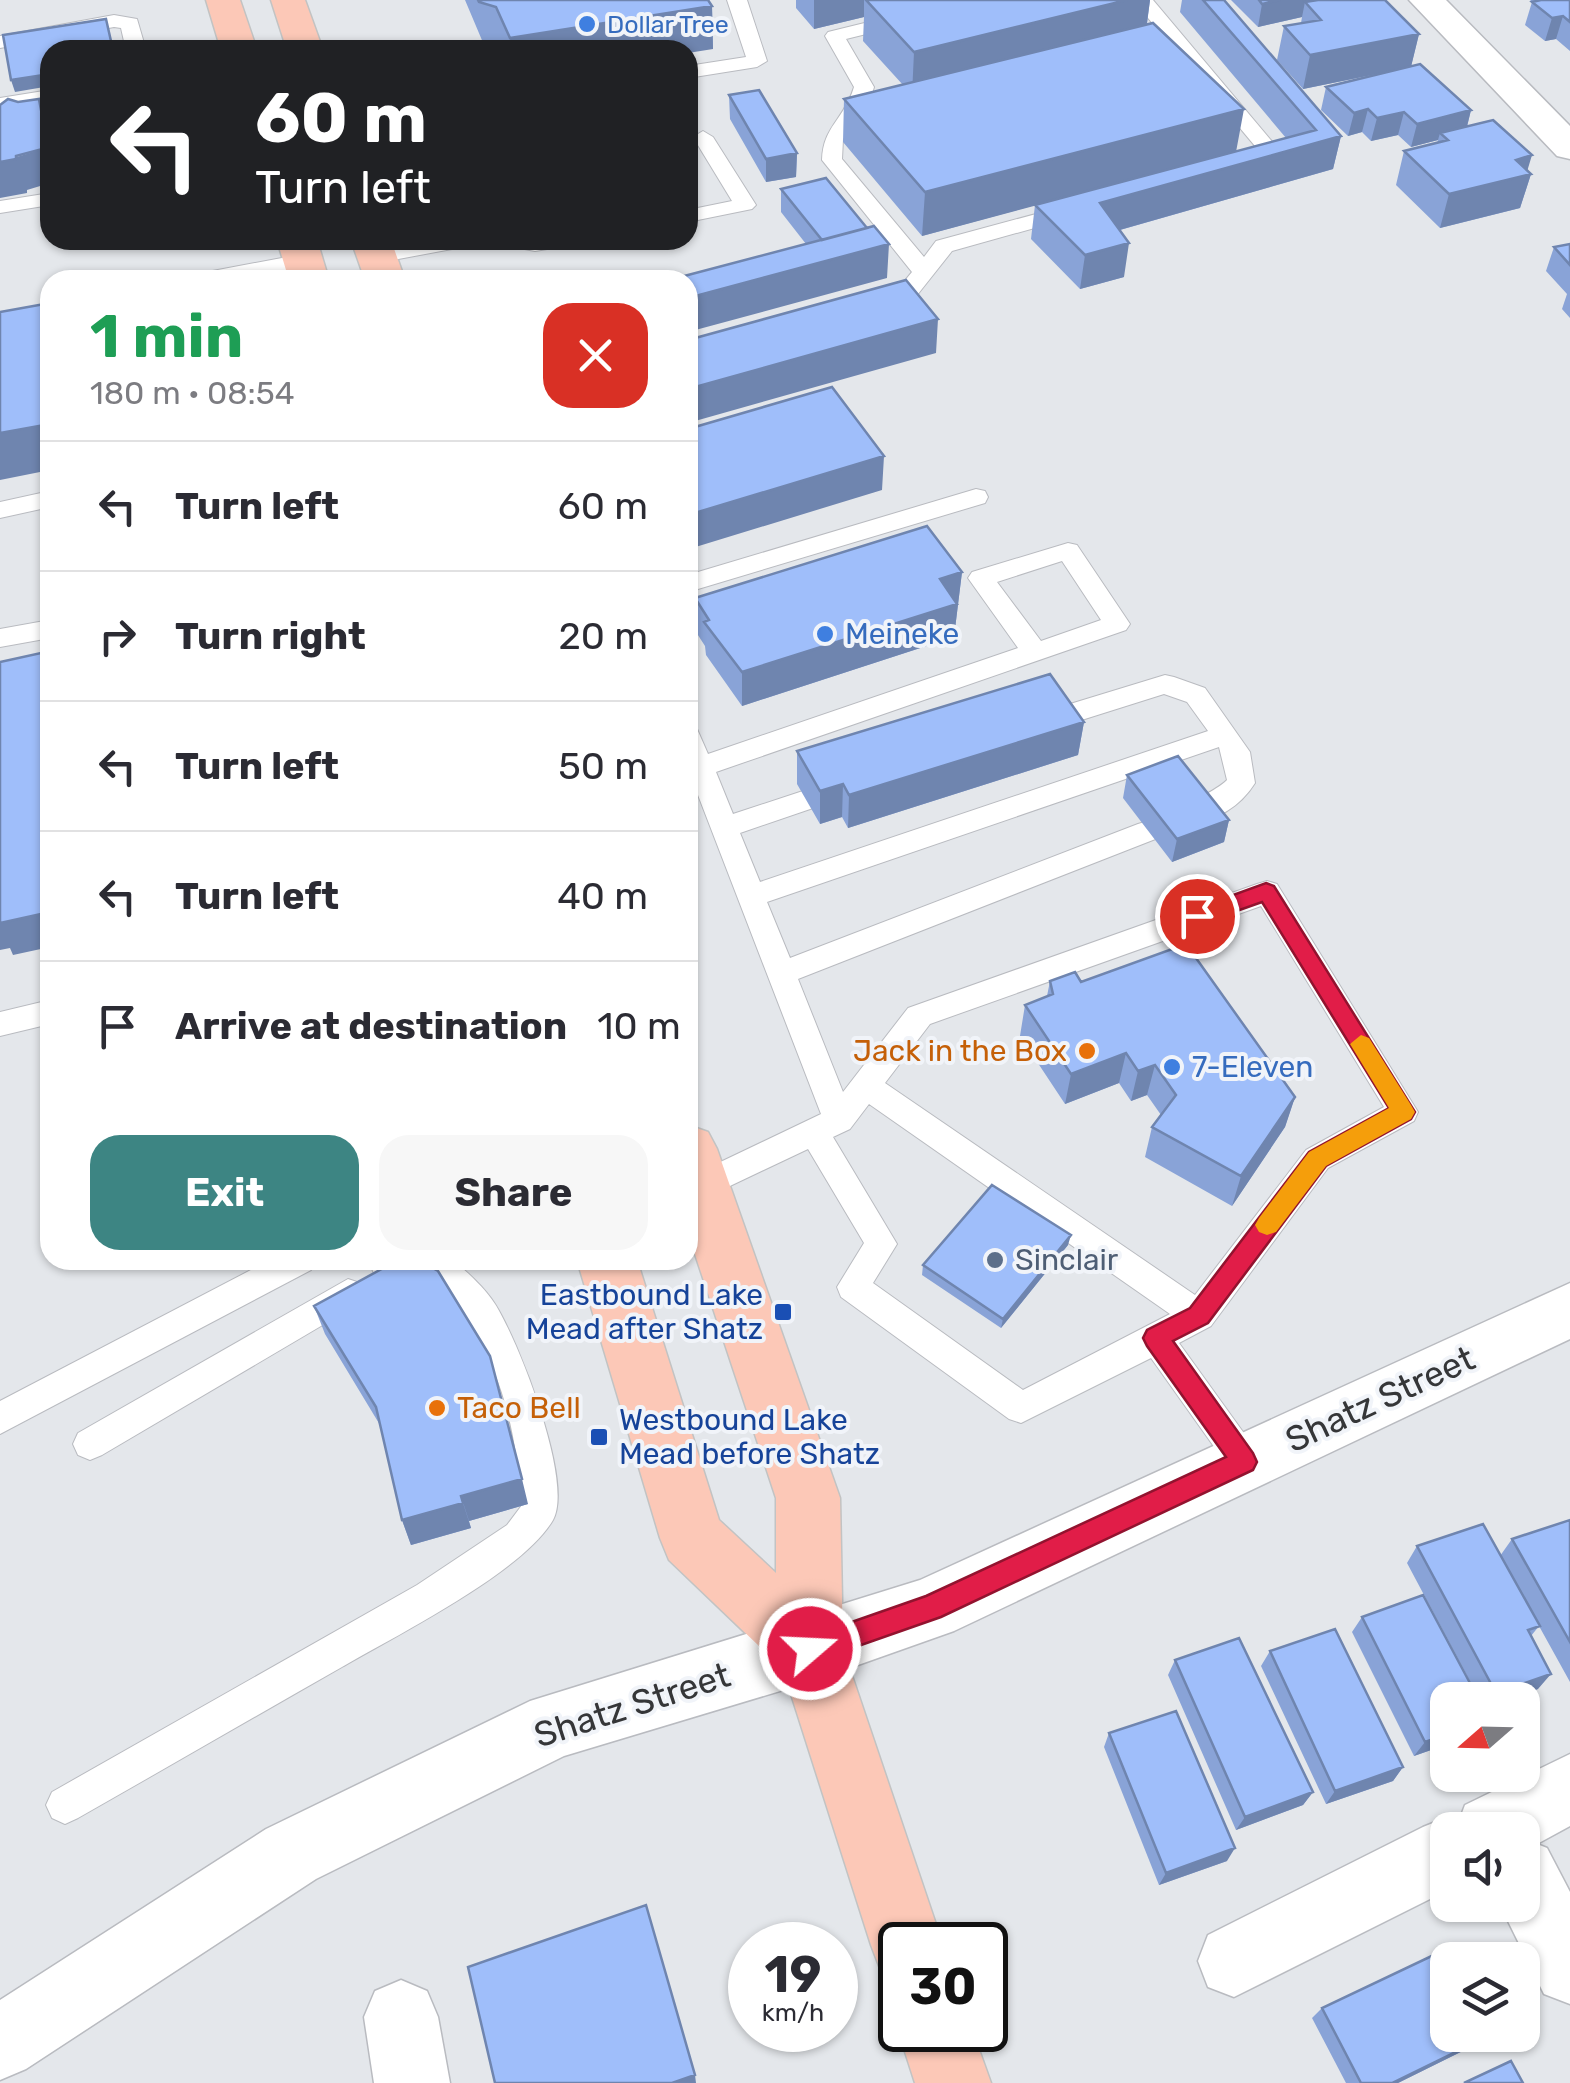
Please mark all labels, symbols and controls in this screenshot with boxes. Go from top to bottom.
place label: Dollar Tree [607,10,729,39]
marker: Dollar Tree [576,13,598,35]
text: 60 m [255,77,427,160]
icon: left [90,80,220,210]
text: Turn left [255,161,431,214]
text: 1 min [90,301,243,372]
button: close [543,303,648,408]
text: 180 m · 08:54 [90,374,295,412]
icon: left [90,479,145,534]
text: Turn left [175,483,339,529]
text: 60 m [558,483,648,529]
icon: right [90,609,145,664]
text: Turn right [175,613,366,659]
text: 20 m [558,613,648,659]
place label: Meineke [845,616,959,652]
marker: Meineke [814,623,836,645]
icon: left [90,739,145,794]
text: Turn left [175,743,339,789]
text: 50 m [558,743,648,789]
icon: left [90,869,145,924]
text: Turn left [175,873,339,919]
text: 40 m [557,873,648,919]
pin [1155,874,1240,959]
icon: arrive [1170,889,1225,944]
icon: arrive [90,999,145,1054]
text: Arrive at destination [175,1003,567,1049]
text: 10 m [597,1003,681,1049]
place label: Jack in the Box [853,1033,1067,1069]
marker: Jack in the Box [1076,1040,1098,1062]
place label: 7-Eleven [1192,1049,1313,1085]
marker: 7-Eleven [1161,1056,1183,1078]
button: Exit [90,1135,359,1250]
button: Share [379,1135,648,1250]
place label: Sinclair [1015,1242,1119,1278]
marker: Sinclair [984,1249,1006,1271]
place label: Eastbound Lake Mead after Shatz [526,1277,763,1347]
marker: Eastbound Lake Mead after Shatz [772,1301,794,1323]
street label: Shatz Street [1279,1337,1481,1461]
place label: Taco Bell [457,1390,581,1426]
marker: Taco Bell [426,1397,448,1419]
place label: Westbound Lake Mead before Shatz [619,1402,880,1472]
marker: Westbound Lake Mead before Shatz [588,1426,610,1448]
position arrow [758,1597,862,1701]
street label: Shatz Street [529,1654,735,1756]
north arrow [1430,1682,1540,1792]
map controls [1430,1682,1540,2052]
button: sound [1430,1812,1540,1922]
speed limit sign: 30 [878,1922,1008,2052]
button: layers [1430,1942,1540,2052]
text: 19 [765,1945,821,2005]
text: km/h [762,1998,824,2027]

